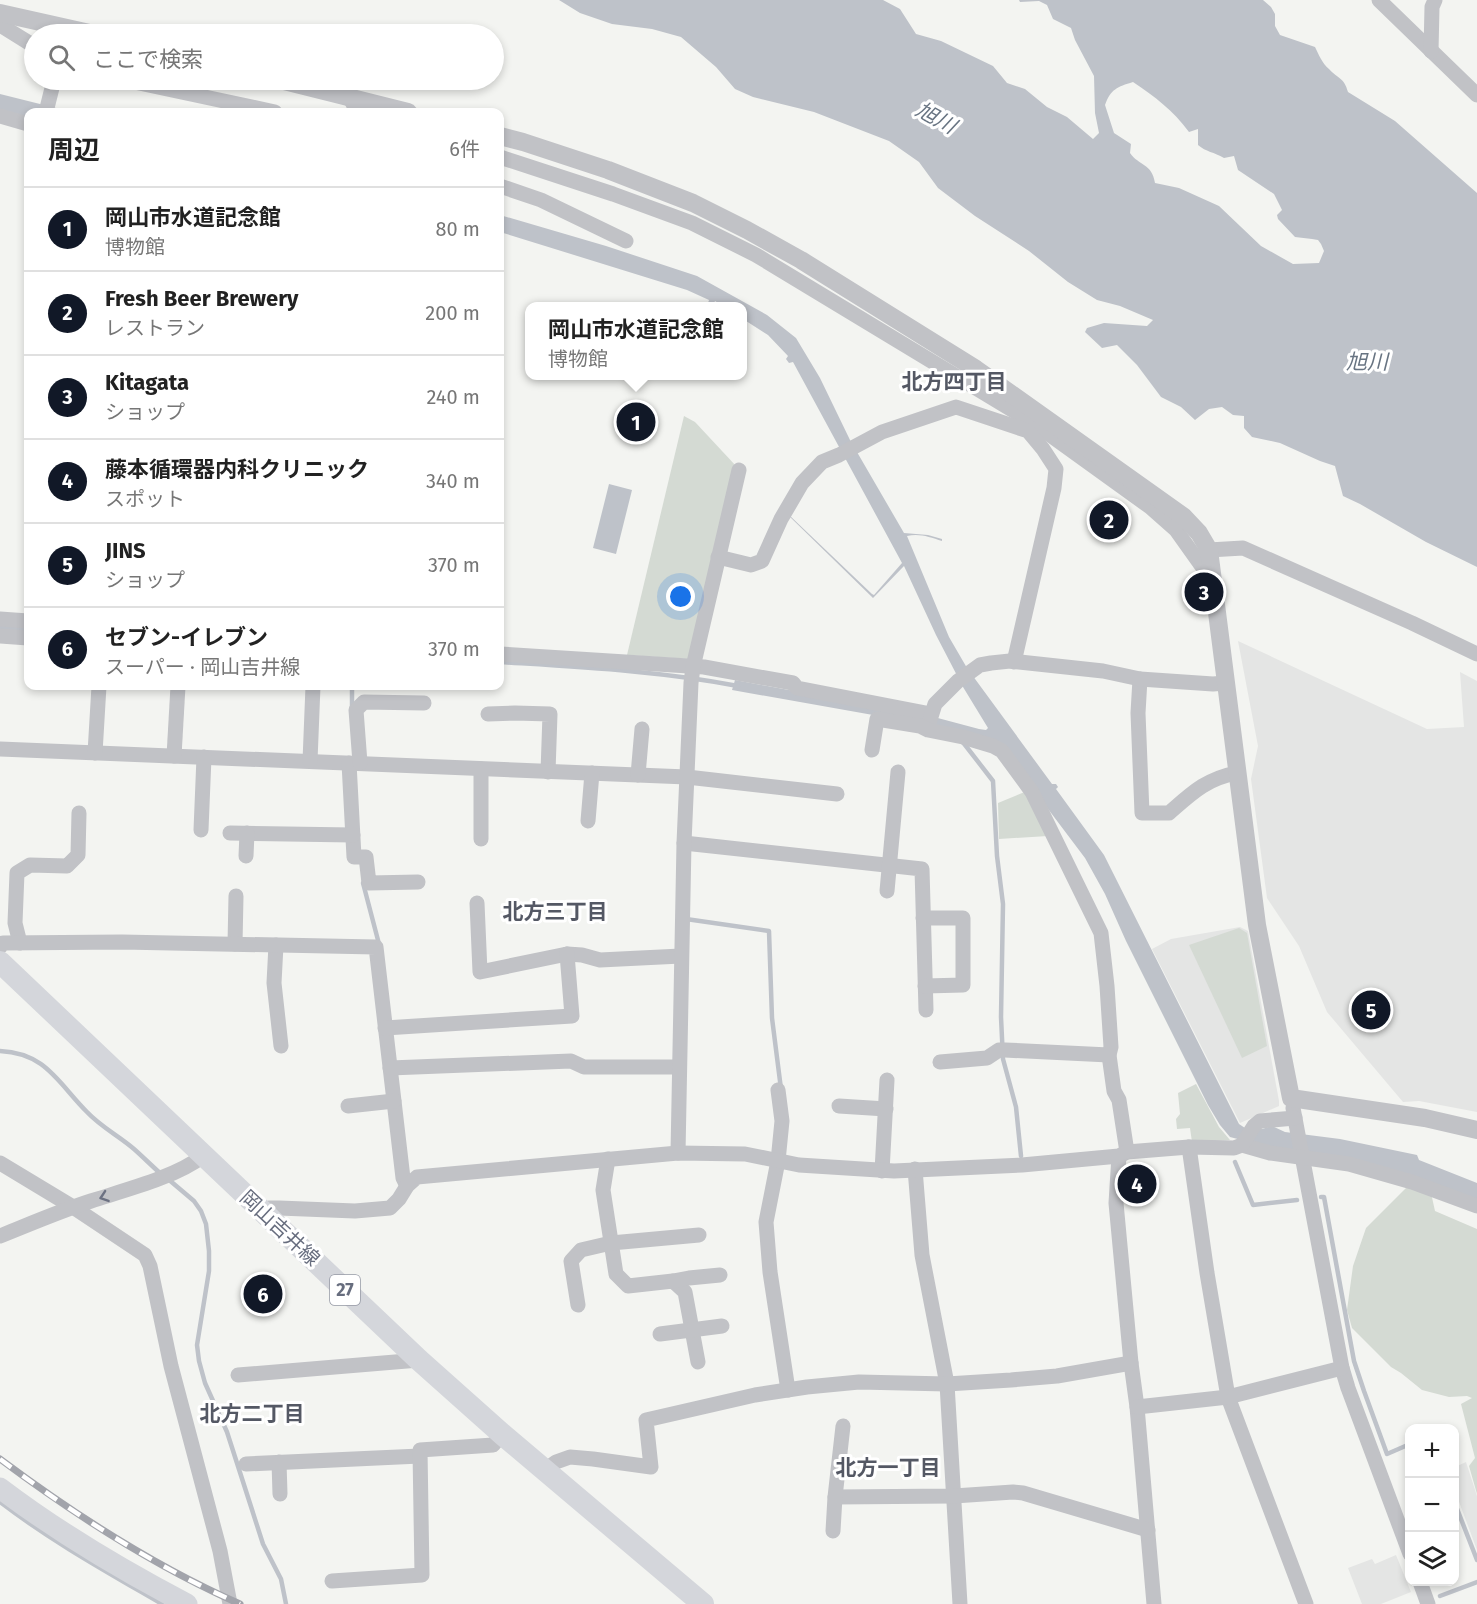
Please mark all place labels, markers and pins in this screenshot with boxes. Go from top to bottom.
pin: 1 [616,400,656,444]
pin: 2 [1090,498,1128,542]
pin: 3 [1184,570,1224,614]
pin: 5 [1352,988,1390,1032]
pin: 4 [1118,1162,1156,1206]
pin: 6 [244,1272,282,1316]

